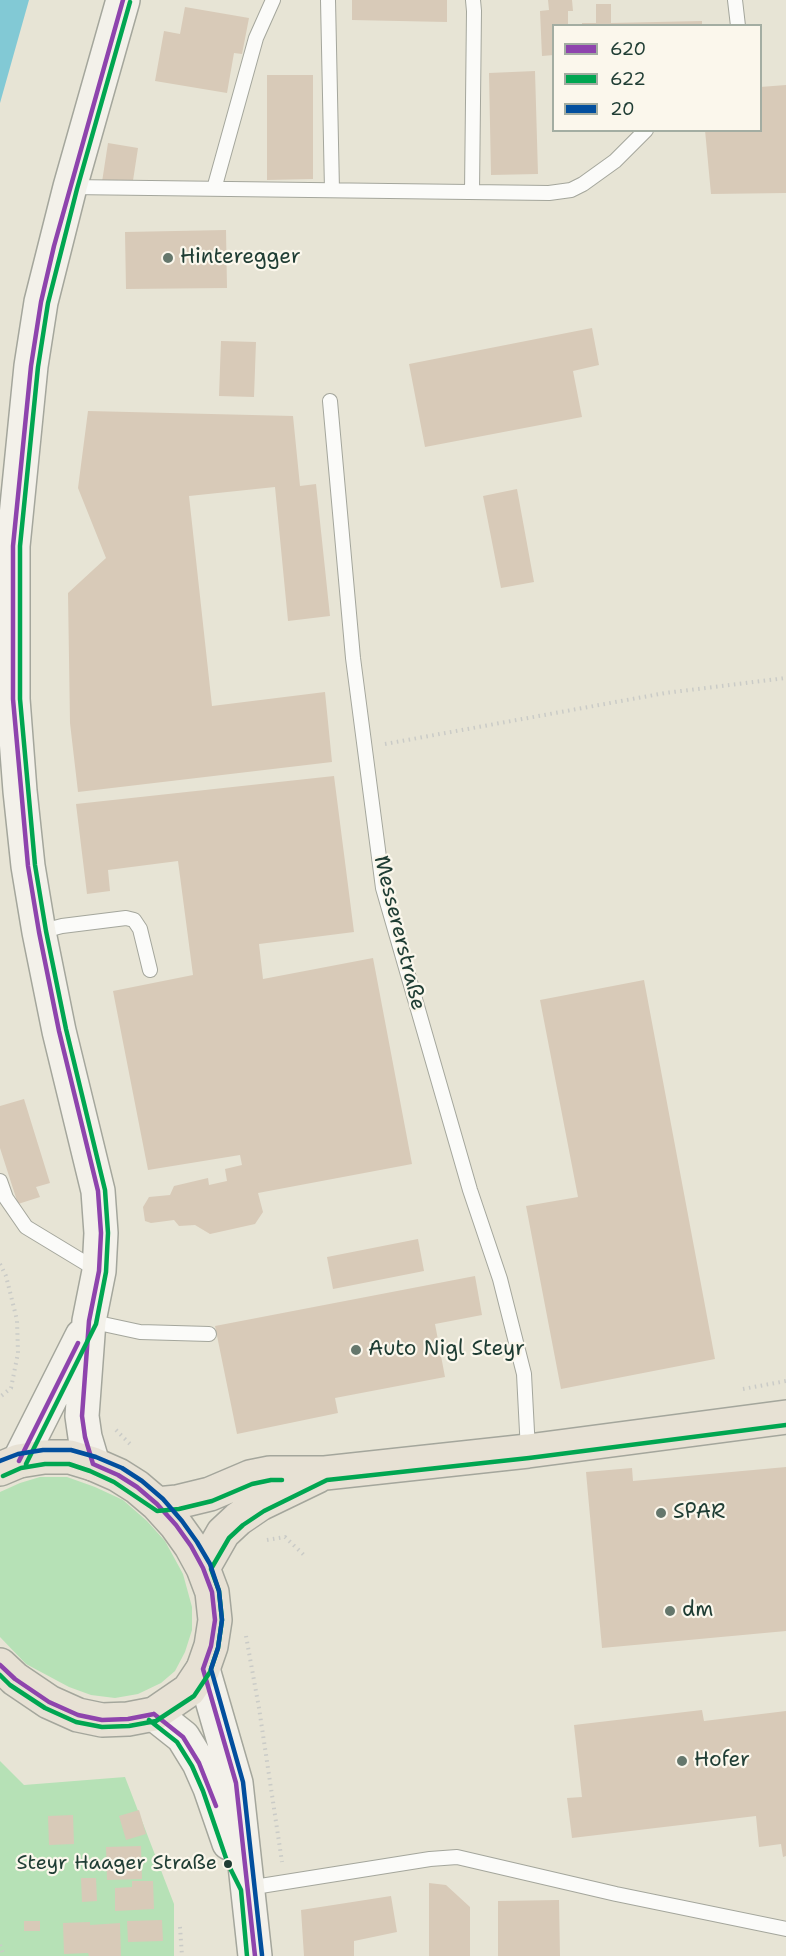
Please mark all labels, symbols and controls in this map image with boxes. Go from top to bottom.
legend [552,24,762,132]
text: 620 [610,37,646,61]
text: 622 [610,67,646,91]
text: 20 [610,97,635,121]
place label: Hinteregger [180,245,301,271]
marker: Hinteregger [161,251,175,265]
street label: Messererstraße [368,853,430,1013]
place label: Auto Nigl Steyr [368,1337,525,1363]
marker: Auto Nigl Steyr [349,1343,363,1357]
place label: SPAR [673,1500,725,1526]
marker: SPAR [654,1506,668,1520]
place label: dm [682,1598,713,1624]
marker: dm [663,1604,677,1618]
place label: Hofer [694,1748,750,1774]
marker: Hofer [675,1754,689,1768]
place label: Steyr Haager Straße [17,1852,217,1876]
marker: Steyr Haager Straße [222,1858,234,1870]

